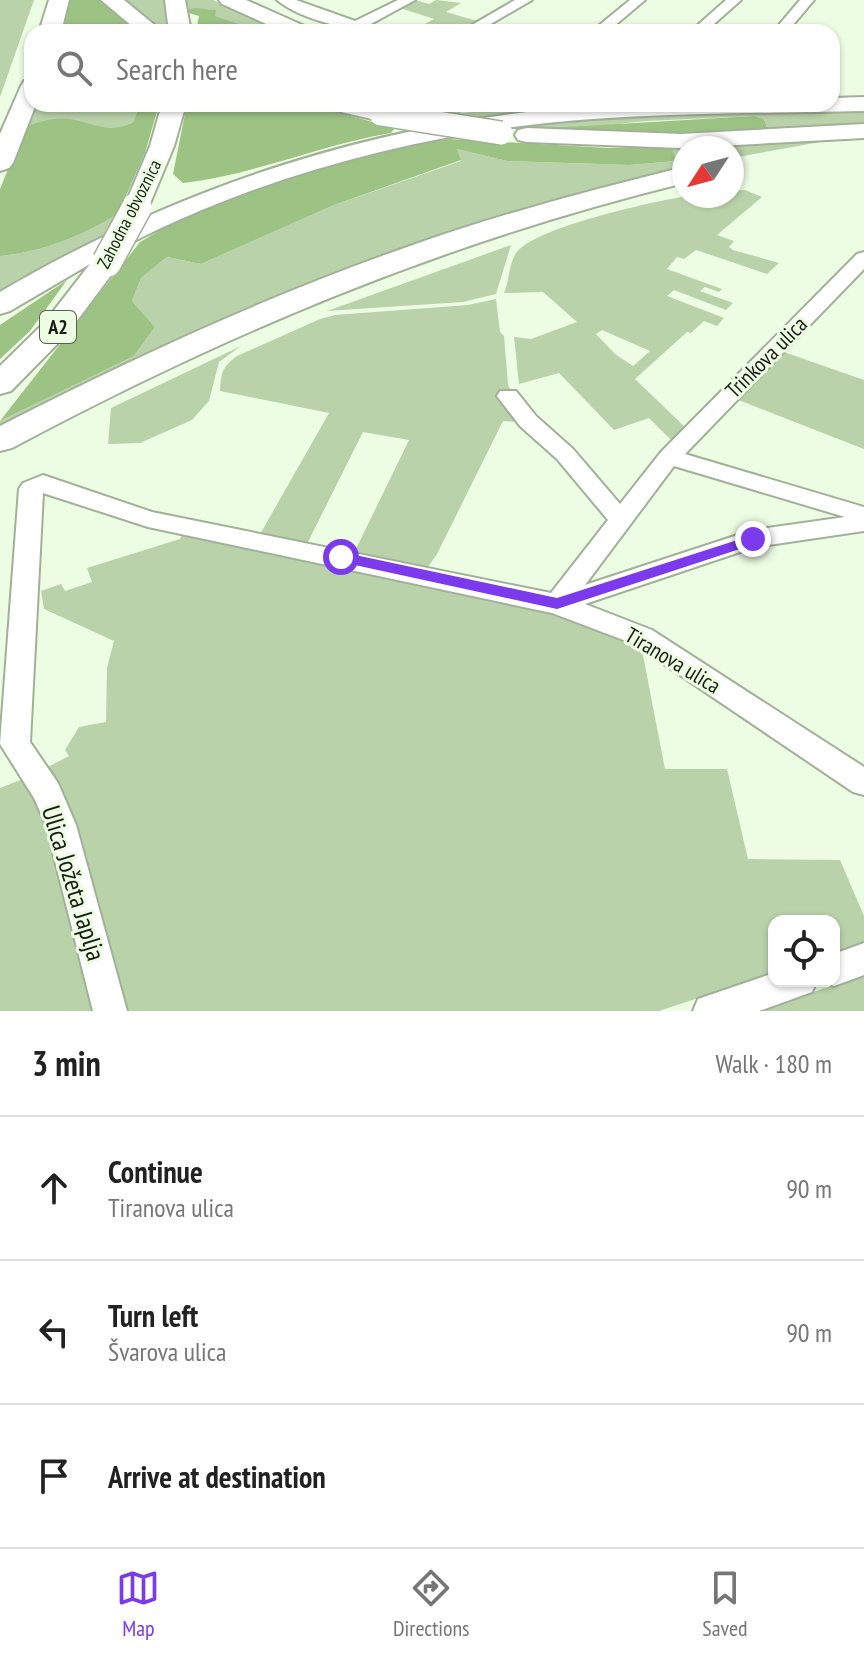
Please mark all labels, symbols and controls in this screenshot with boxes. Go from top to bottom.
search box [24,24,840,112]
icon: search [52,46,96,90]
text: Search here [116,49,238,88]
north arrow [672,136,744,208]
street label: Zahodna obvoznica [92,156,166,272]
street label: Trinkova ulica [719,310,813,404]
road number: A2 [40,311,76,343]
route end [735,521,771,557]
route start [323,539,359,575]
street label: Tiranova ulica [620,621,726,699]
street label: Ulica Jožeta Japlja [35,801,113,965]
map controls [768,915,840,987]
button: locate [768,915,840,987]
text: 3 min [32,1041,101,1085]
text: Walk · 180 m [715,1047,832,1080]
text: Continue [108,1152,203,1191]
icon: ahead [32,1166,76,1210]
text: 90 m [786,1172,832,1205]
text: Tiranova ulica [108,1191,234,1224]
text: Turn left [108,1296,198,1335]
icon: left [32,1310,76,1354]
text: 90 m [786,1316,832,1349]
text: Švarova ulica [108,1335,226,1368]
icon: arrive [32,1454,76,1498]
text: Arrive at destination [108,1457,326,1496]
tab: Map [116,1566,160,1642]
tab: Directions [393,1566,470,1642]
tab: Saved [702,1566,748,1642]

